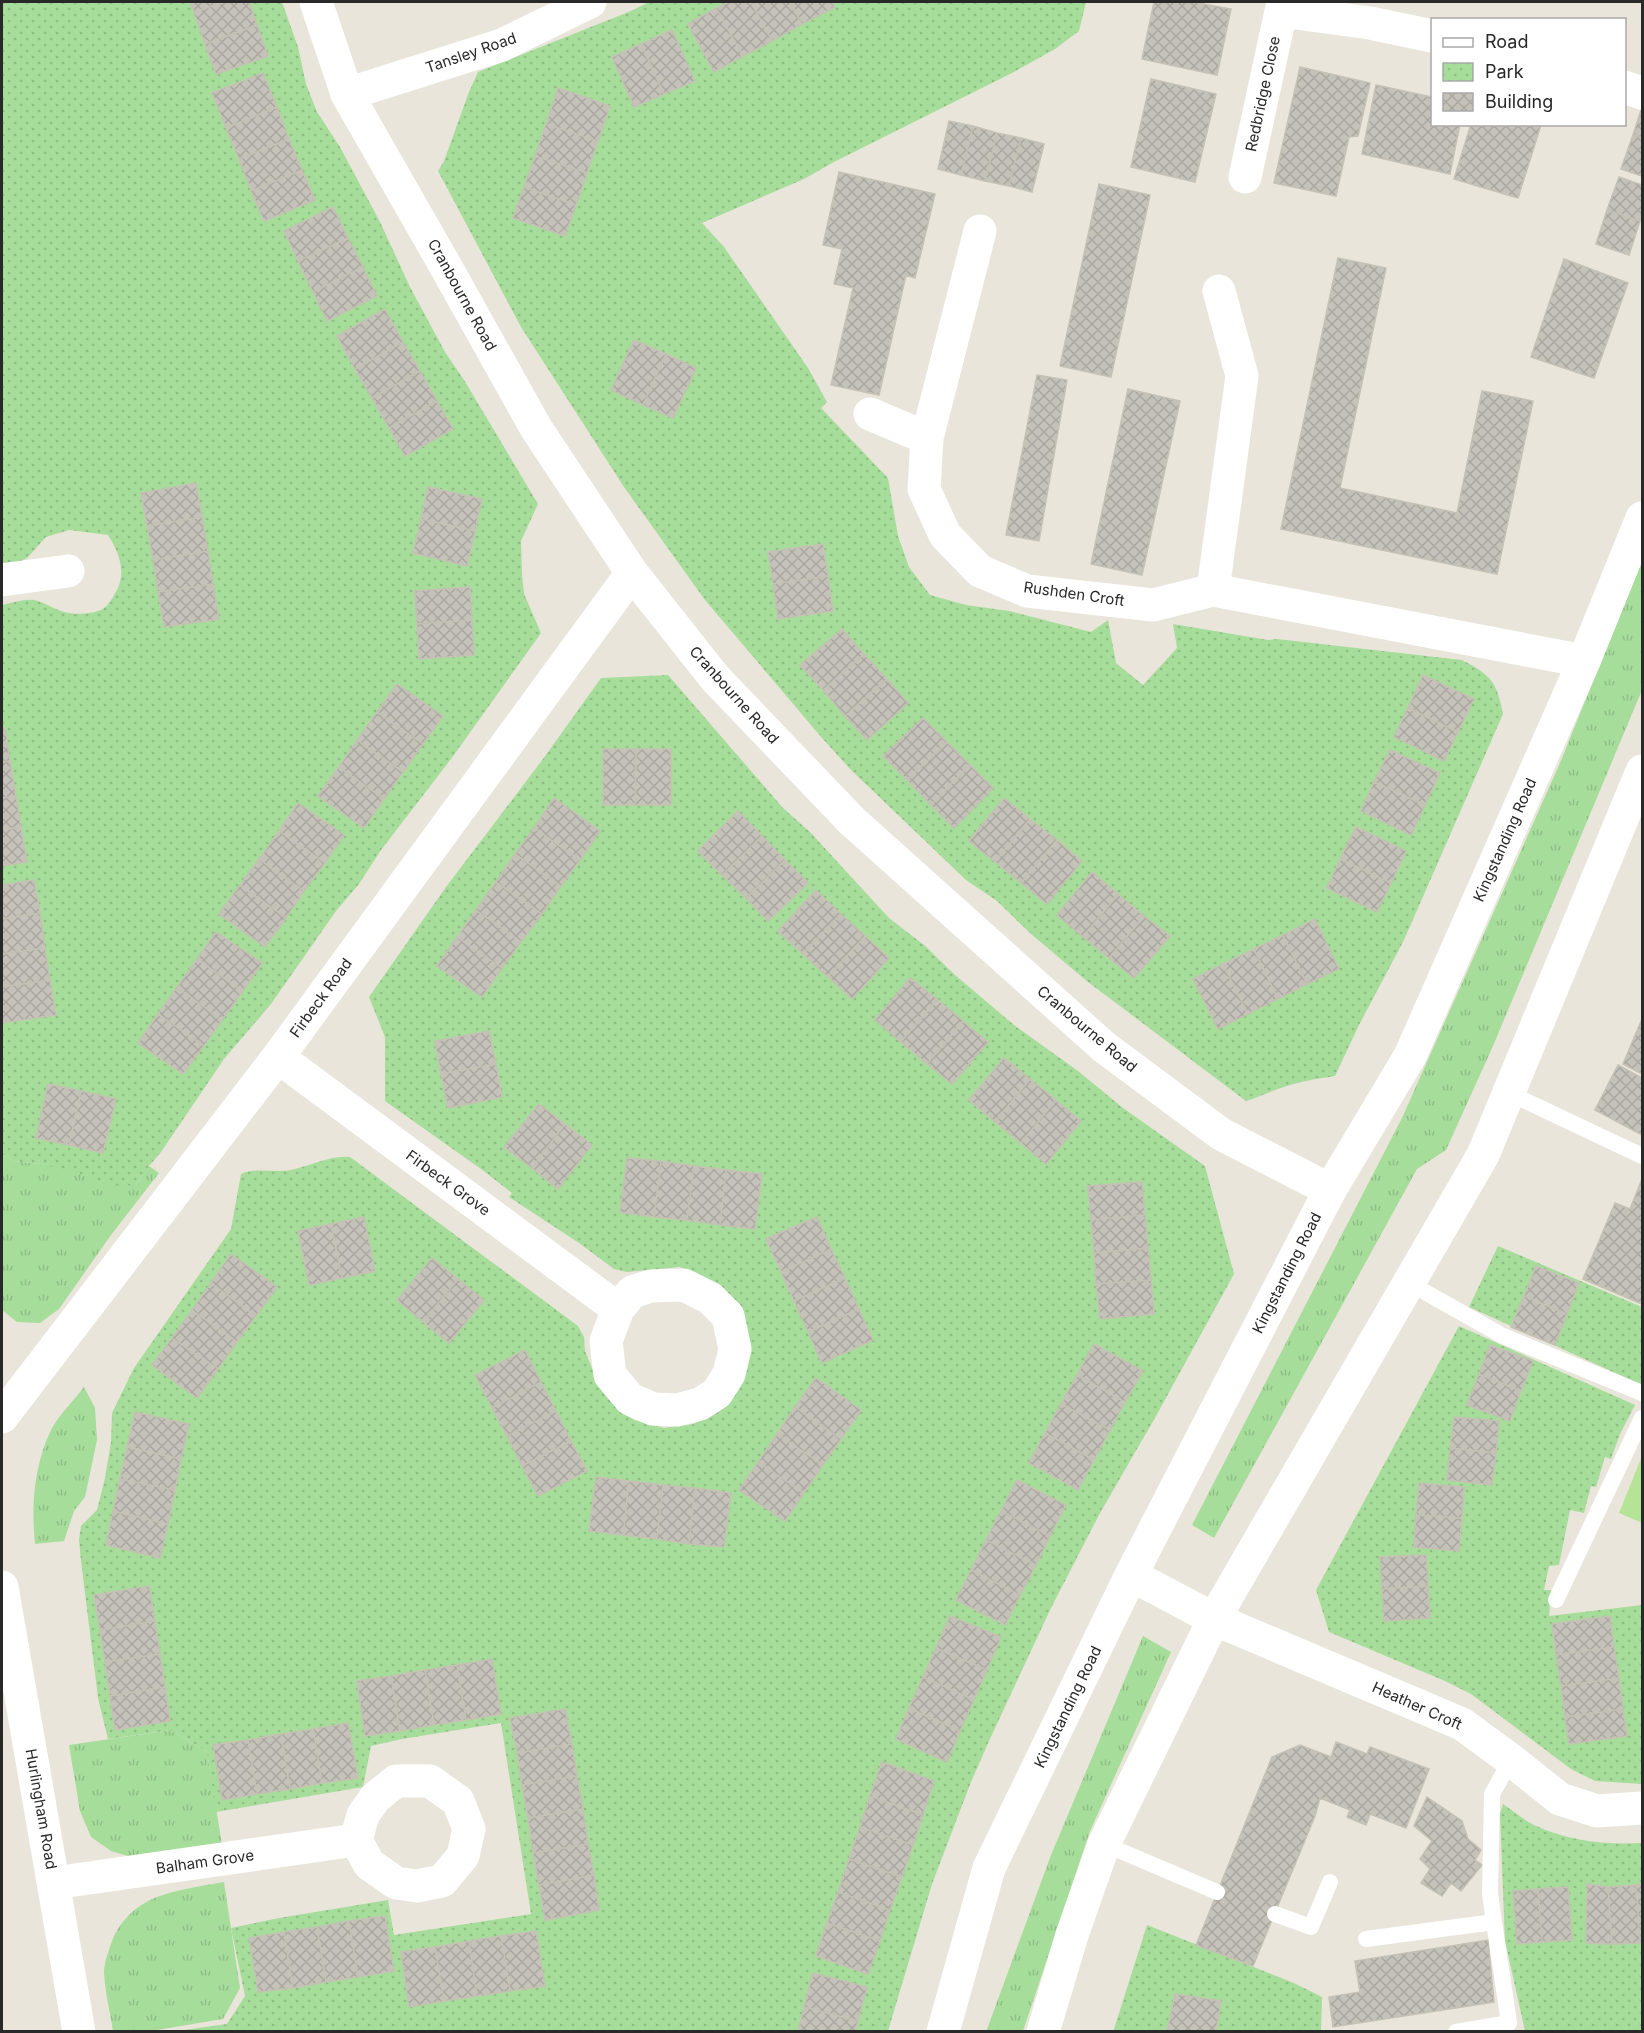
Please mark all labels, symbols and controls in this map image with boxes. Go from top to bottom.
legend [1431,18,1626,126]
street label: Tansley Road [423,28,519,77]
text: Road [1485,31,1528,52]
street label: Redbridge Close [1241,34,1284,153]
text: Park [1485,61,1524,82]
text: Building [1485,91,1553,112]
street label: Cranbourne Road [424,236,501,354]
street label: Rushden Croft [1022,577,1126,610]
street label: Cranbourne Road [686,642,783,747]
street label: Kingstanding Road [1469,775,1540,905]
street label: Firbeck Road [285,954,356,1041]
street label: Cranbourne Road [1033,981,1141,1076]
street label: Firbeck Grove [402,1146,494,1220]
street label: Kingstanding Road [1248,1209,1325,1337]
street label: Kingstanding Road [1030,1643,1105,1771]
street label: Heather Croft [1369,1677,1465,1734]
street label: Hurlingham Road [22,1747,61,1871]
street label: Balham Grove [155,1845,255,1878]

